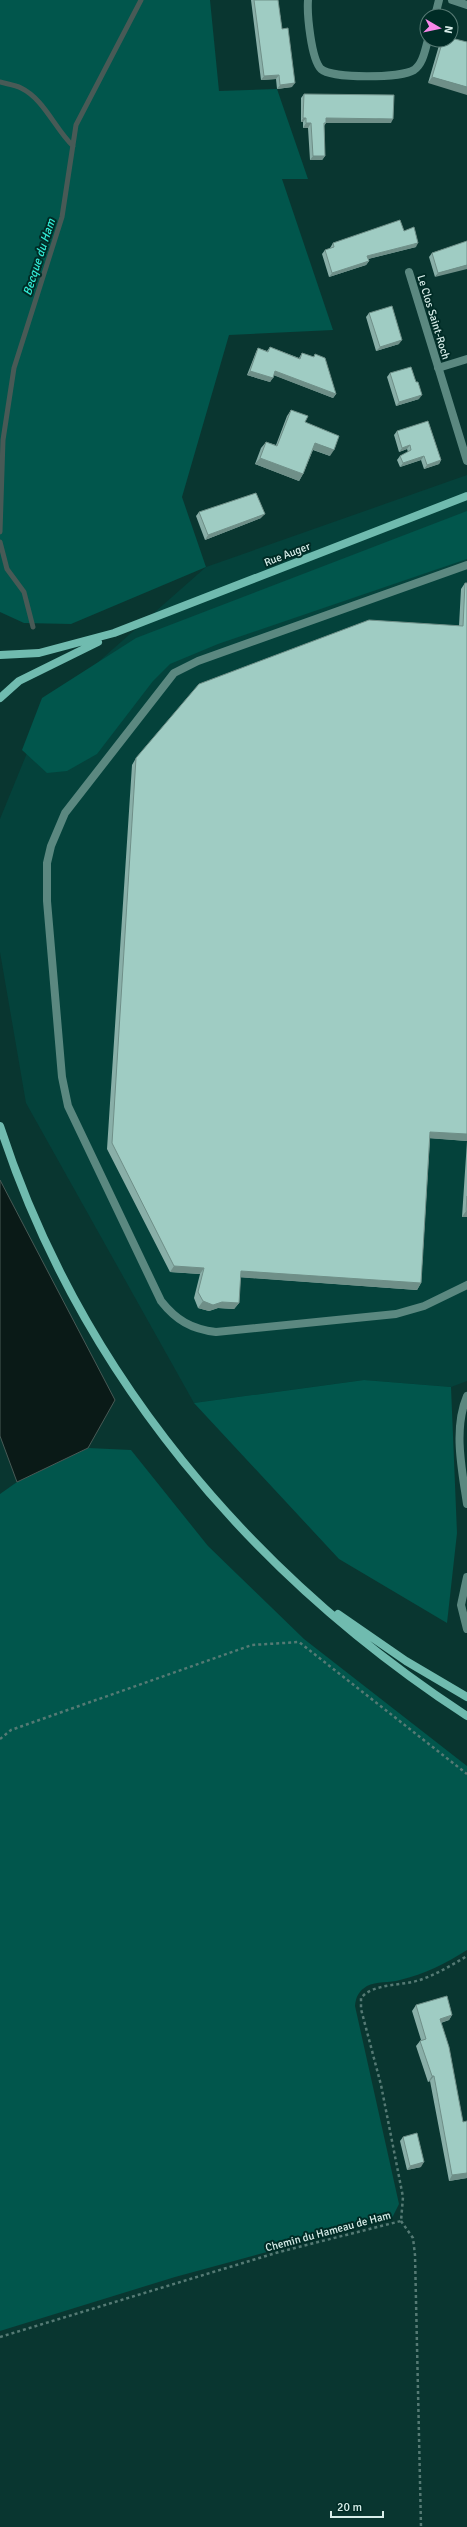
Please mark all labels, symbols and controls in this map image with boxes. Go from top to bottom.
north arrow [419,8,459,48]
text: N [441,25,455,34]
water label: Becque du Ham [20,216,59,297]
street label: Le Clos Saint-Roch [414,273,453,361]
street label: Rue Auger [262,540,312,569]
street label: Chemin du Hameau de Ham [264,2208,393,2255]
scale bar [331,2493,383,2519]
text: 20 m [337,2500,362,2515]

